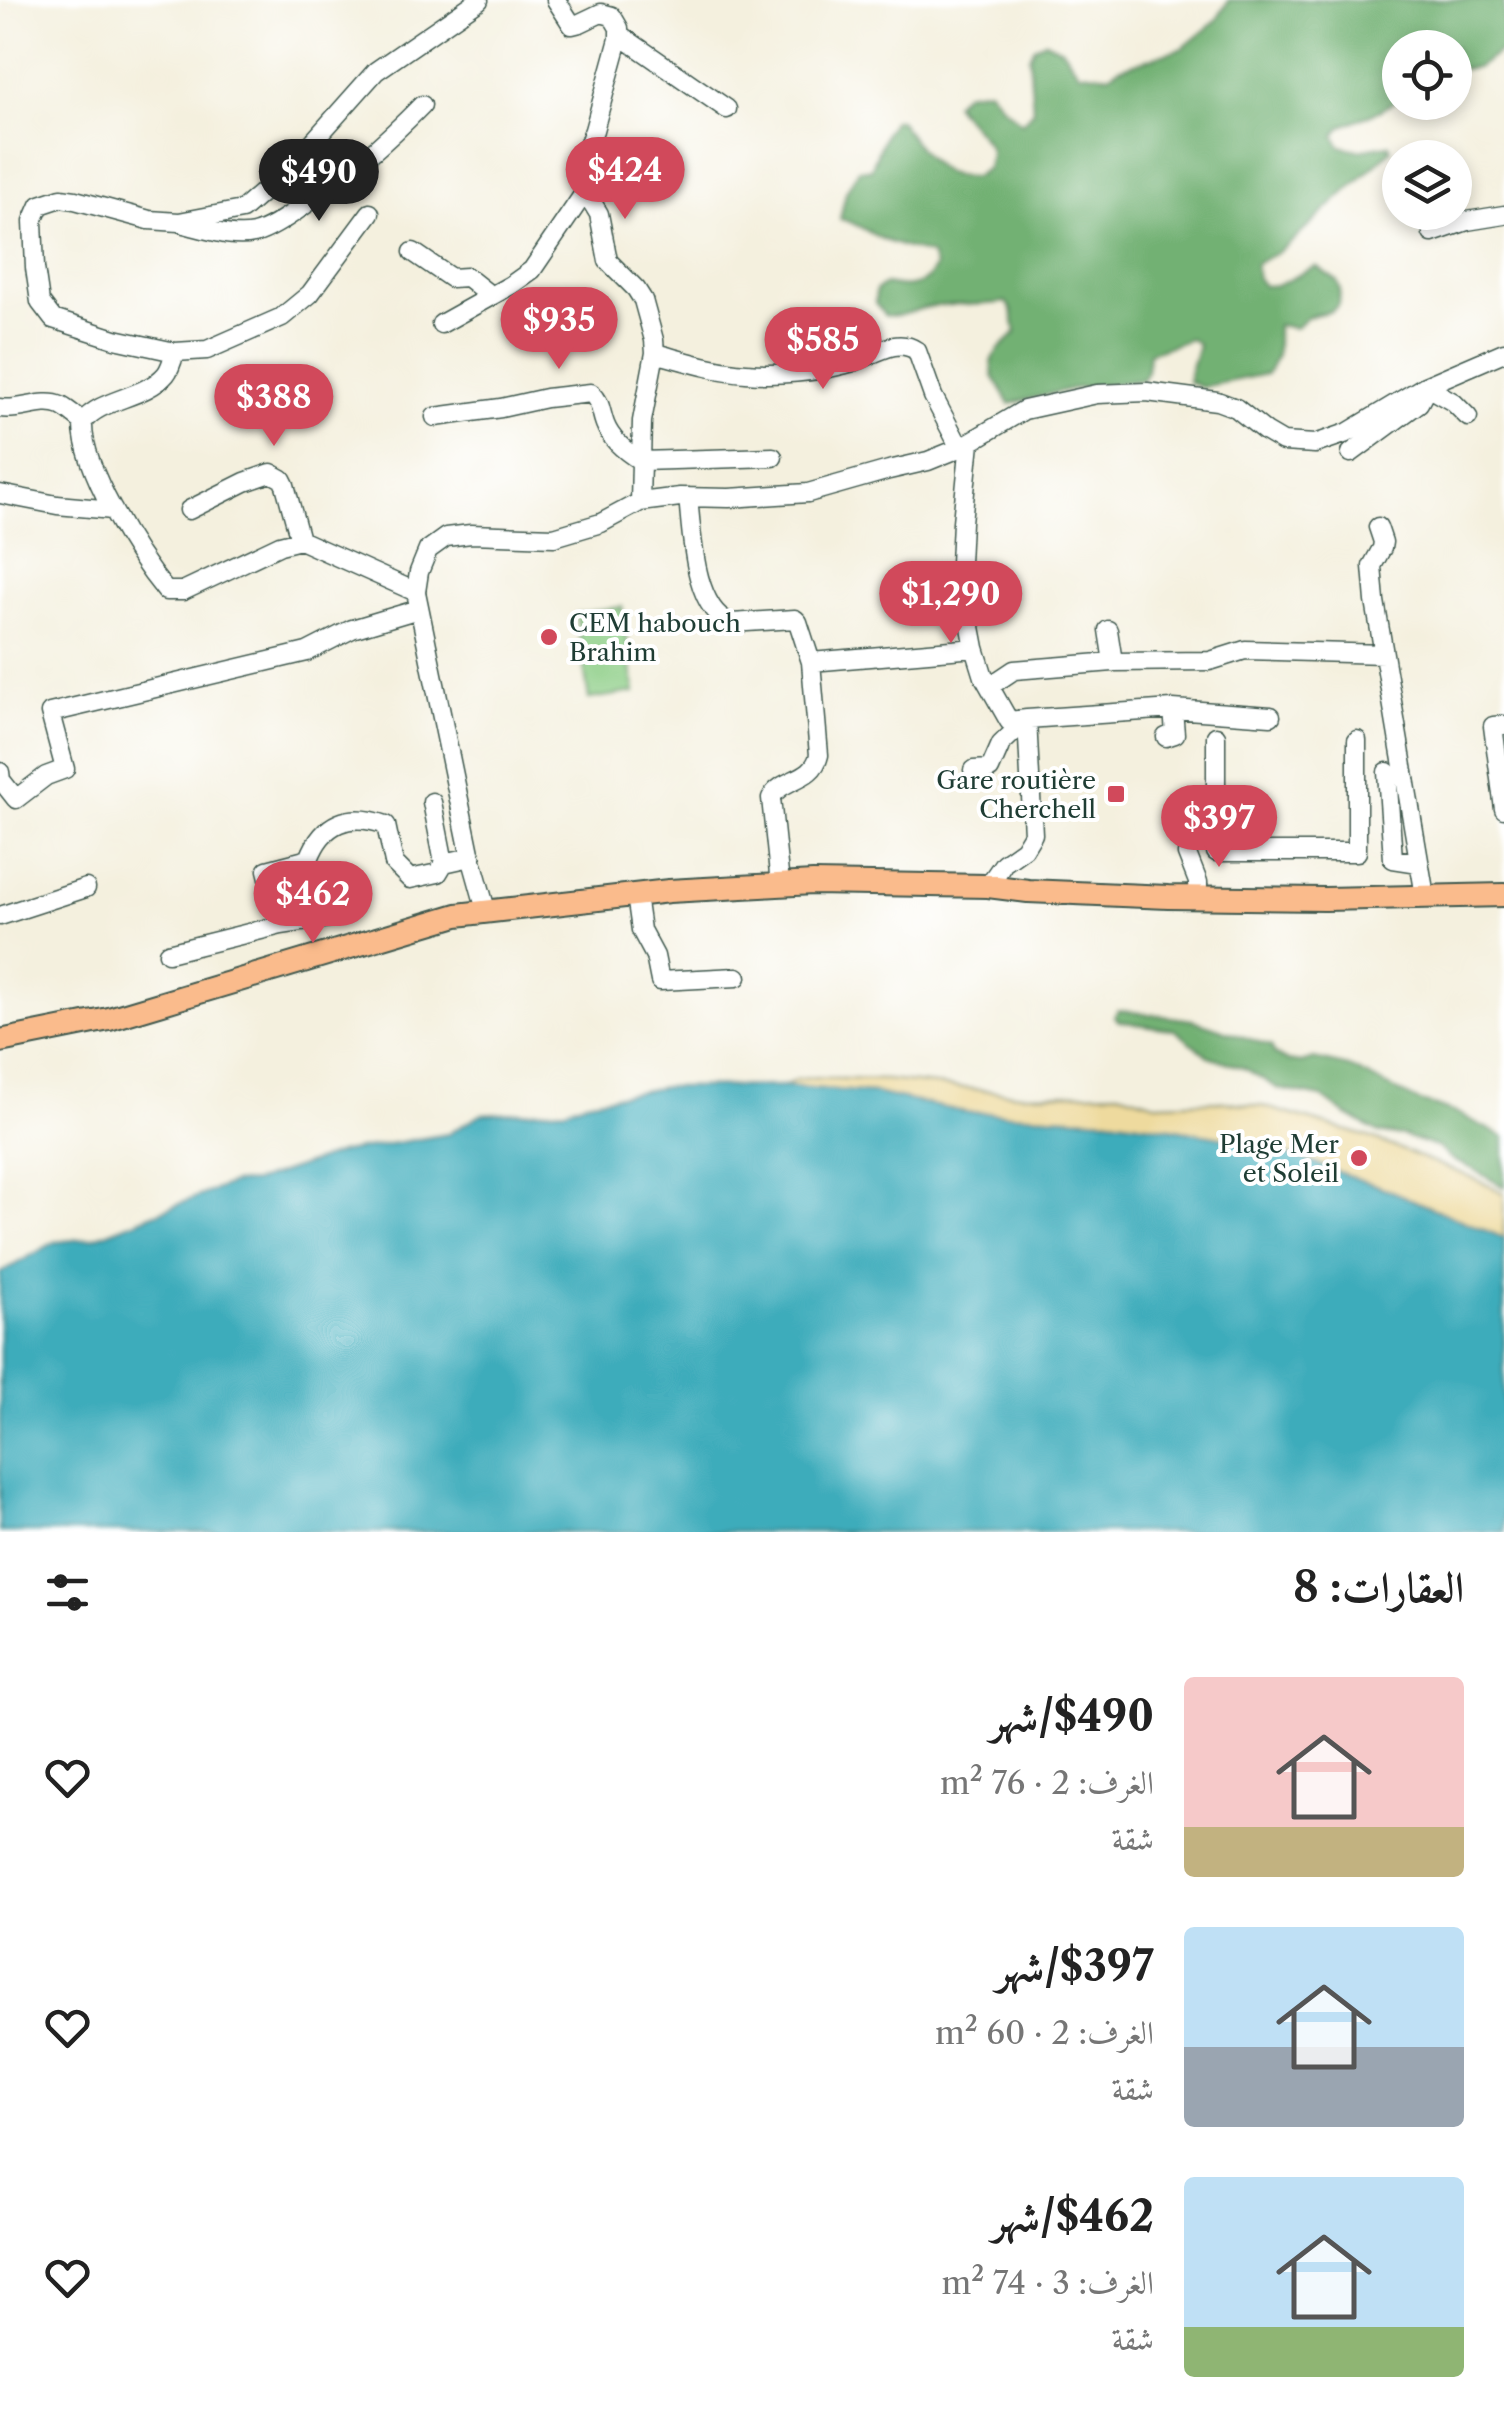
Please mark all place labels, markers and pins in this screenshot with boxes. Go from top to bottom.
pin: $424 [566,137,684,222]
pin: $490 [260,139,378,224]
pin: $935 [500,287,618,372]
pin: $585 [764,307,882,392]
pin: $388 [215,364,333,449]
pin: $1,290 [870,561,1032,646]
place label: CEM habouch Brahim [569,608,741,668]
marker: CEM habouch Brahim [538,626,560,648]
place label: Gare routière Cherchell [936,765,1096,825]
marker: Gare routière Cherchell [1105,783,1127,805]
pin: $397 [1160,785,1278,870]
pin: $462 [254,861,372,946]
place label: Plage Mer et Soleil [1219,1129,1339,1189]
marker: Plage Mer et Soleil [1348,1147,1370,1169]

